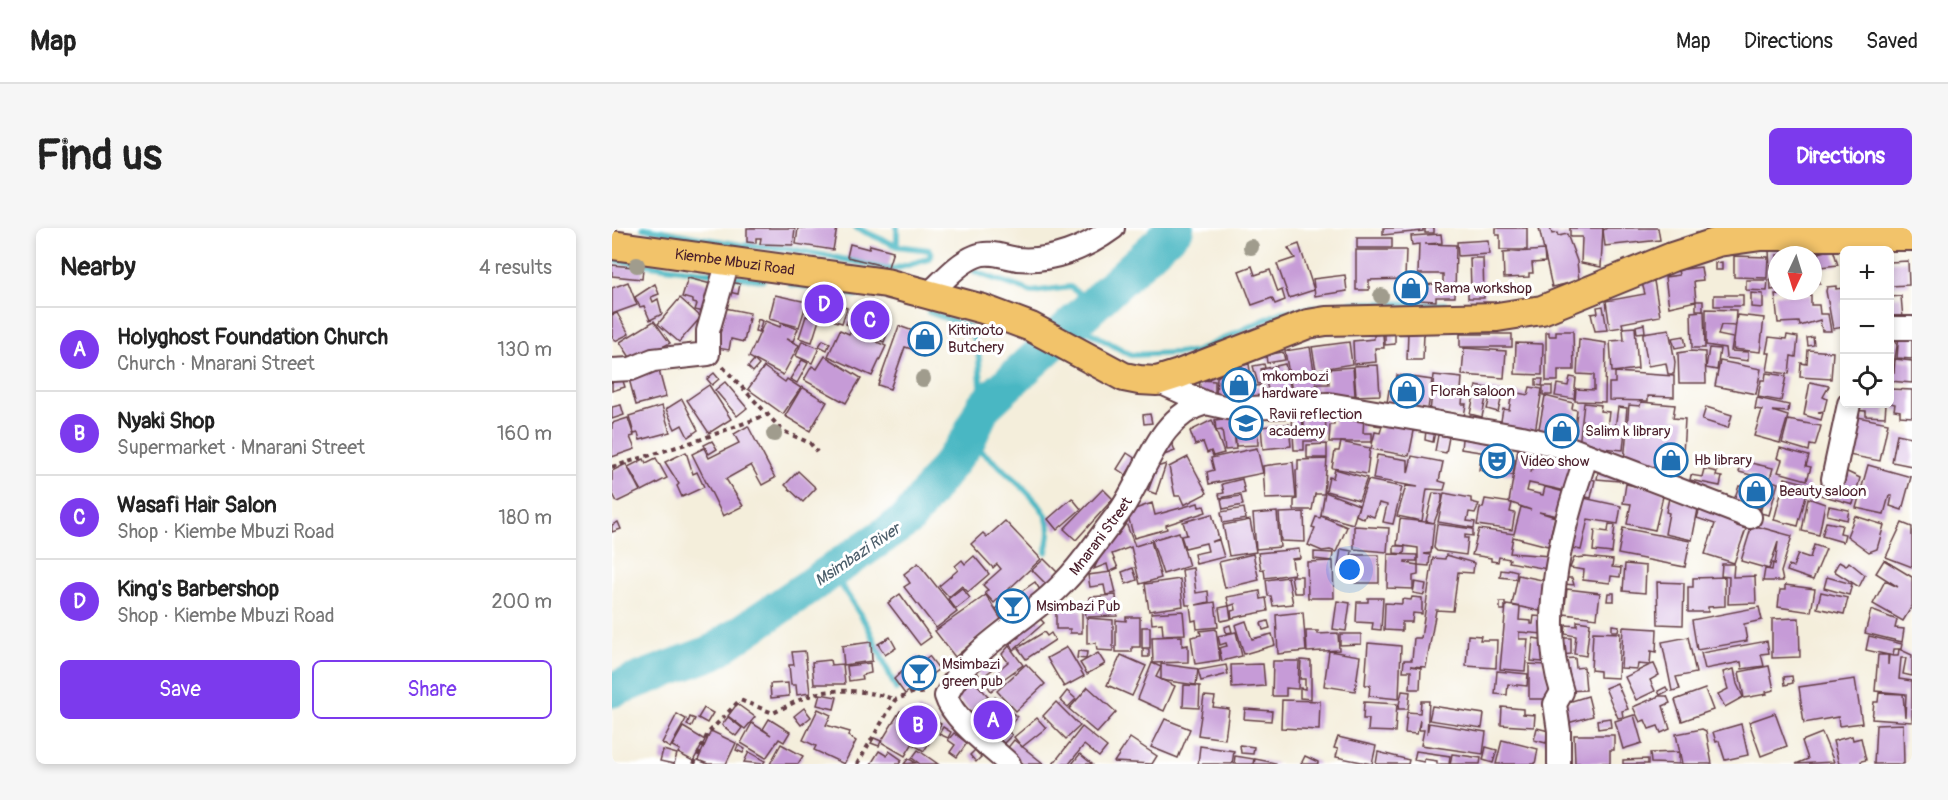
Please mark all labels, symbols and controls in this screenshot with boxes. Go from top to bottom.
text: Map [30,24,76,59]
text: Map [1676,28,1711,55]
text: Directions [1744,28,1833,55]
text: Saved [1866,28,1918,55]
button: Directions [1769,128,1912,185]
text: Find us [36,130,162,182]
street label: Kiembe Mbuzi Road [674,245,796,280]
north arrow [1768,246,1822,300]
map controls [1840,246,1894,408]
button: + [1840,246,1894,300]
text: Nearby [60,251,136,283]
text: 4 results [479,255,552,280]
shop icon: Rama workshop [1393,270,1429,306]
place label: Rama workshop [1434,279,1532,298]
pin: D [804,282,844,326]
pin: C [850,298,890,343]
button: − [1840,300,1894,354]
shop icon: Kitimoto Butchery [907,321,943,357]
place label: Kitimoto Butchery [948,321,1004,357]
text: Holyghost Foundation Church [117,323,388,351]
text: A [73,337,86,362]
text: 130 m [497,337,552,362]
text: Church · Mnarani Street [117,351,315,376]
button: locate [1840,354,1894,408]
shop icon: mkombozi hardware [1221,367,1257,403]
place label: mkombozi hardware [1262,367,1329,403]
shop icon: Florah saloon [1389,373,1425,409]
place label: Florah saloon [1430,382,1515,401]
school or university icon: Ravii reflection academy [1228,405,1264,441]
place label: Ravii reflection academy [1269,405,1362,441]
text: Nyaki Shop [117,407,215,435]
shop icon: Salim k library [1544,413,1580,449]
text: B [74,421,85,446]
text: 160 m [497,421,552,446]
place label: Salim k library [1585,422,1671,441]
text: Supermarket · Mnarani Street [117,435,365,460]
shop icon: Hb library [1653,442,1689,478]
theatre icon: Video show [1479,443,1515,479]
place label: Hb library [1694,451,1752,470]
place label: Video show [1520,452,1590,471]
shop icon: Beauty saloon [1738,473,1774,509]
place label: Beauty saloon [1779,482,1867,501]
text: Wasafi Hair Salon [117,491,277,519]
street label: Mnarani Street [1065,493,1137,580]
text: C [73,505,86,530]
text: 180 m [498,505,552,530]
water label: Msimbazi River [811,518,906,591]
text: Shop · Kiembe Mbuzi Road [117,519,335,544]
your location [1335,555,1364,584]
text: King's Barbershop [117,575,279,603]
bar icon: Msimbazi Pub [995,588,1031,624]
text: D [73,589,86,614]
text: 200 m [491,589,552,614]
place label: Msimbazi Pub [1036,597,1120,616]
text: Shop · Kiembe Mbuzi Road [117,603,335,628]
bar icon: Msimbazi green pub [901,655,937,691]
place label: Msimbazi green pub [942,655,1003,691]
button: Save [60,660,300,719]
button: Share [312,660,552,719]
pin: A [974,698,1012,742]
pin: B [898,702,938,748]

